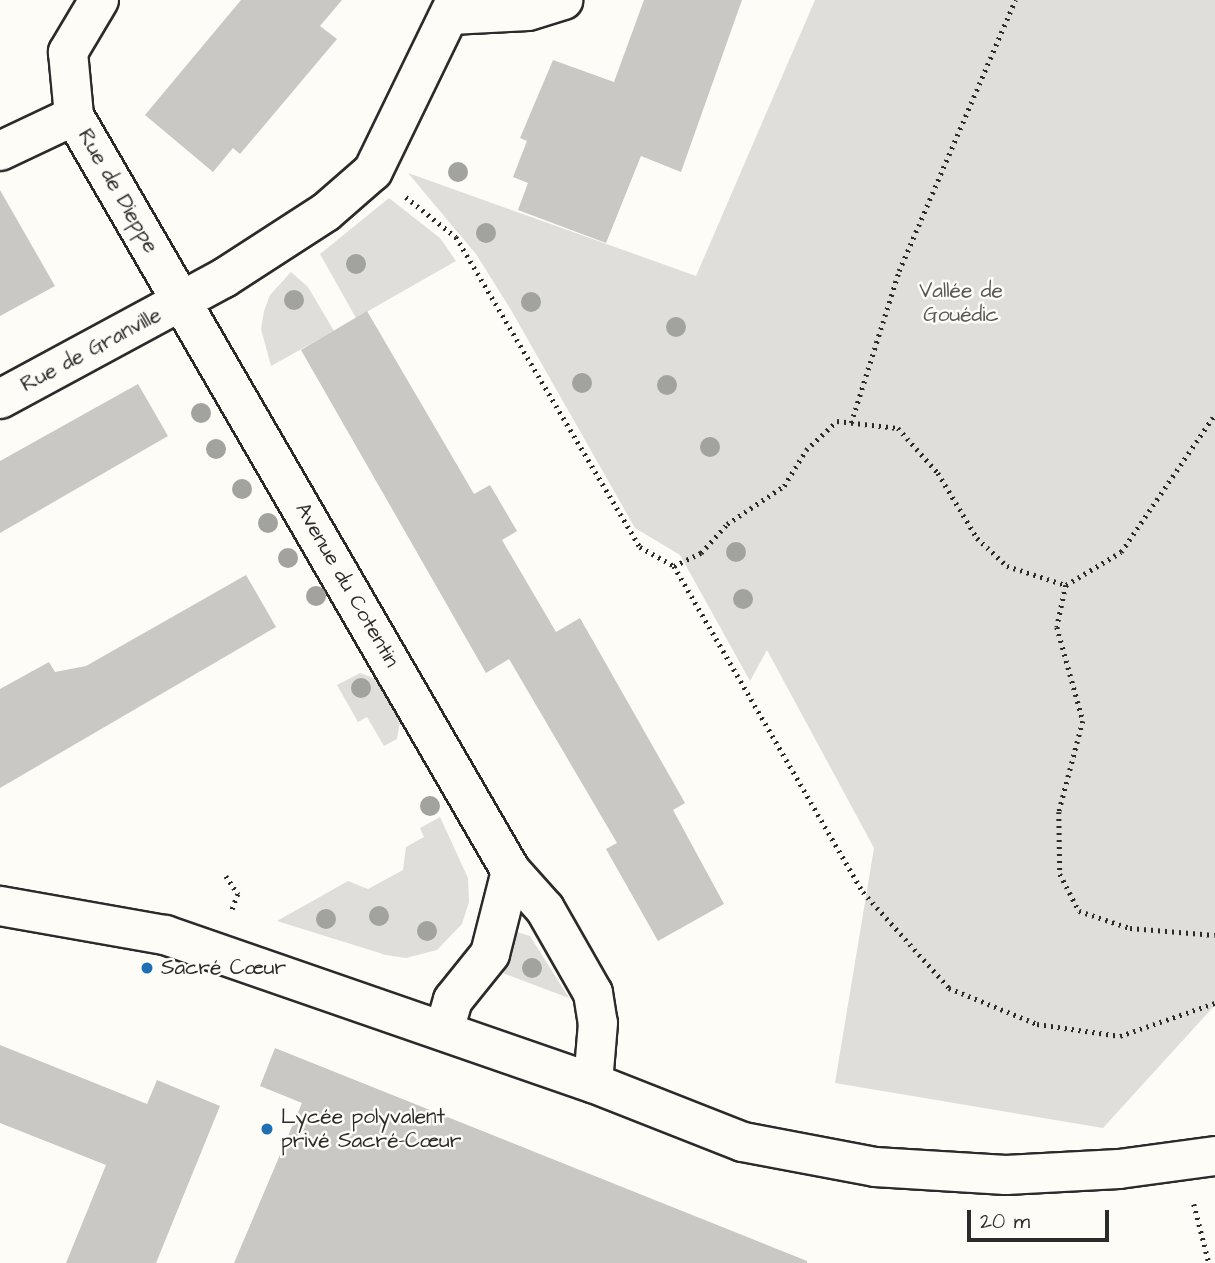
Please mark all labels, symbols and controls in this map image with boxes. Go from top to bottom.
street label: Rue de Dieppe [72,125,164,257]
park label: Vallée de Gouédic [919,278,1003,328]
street label: Rue de Granville [17,302,165,398]
street label: Avenue du Cotentin [290,498,404,672]
place label: Sacré Cœur [161,955,286,981]
marker: Sacré Cœur [139,960,155,976]
place label: Lycée polyvalent privé Sacré-Cœur [281,1104,461,1154]
marker: Lycée polyvalent privé Sacré-Cœur [259,1121,275,1137]
scale bar [970,1196,1112,1240]
text: 20 m [980,1207,1030,1236]

